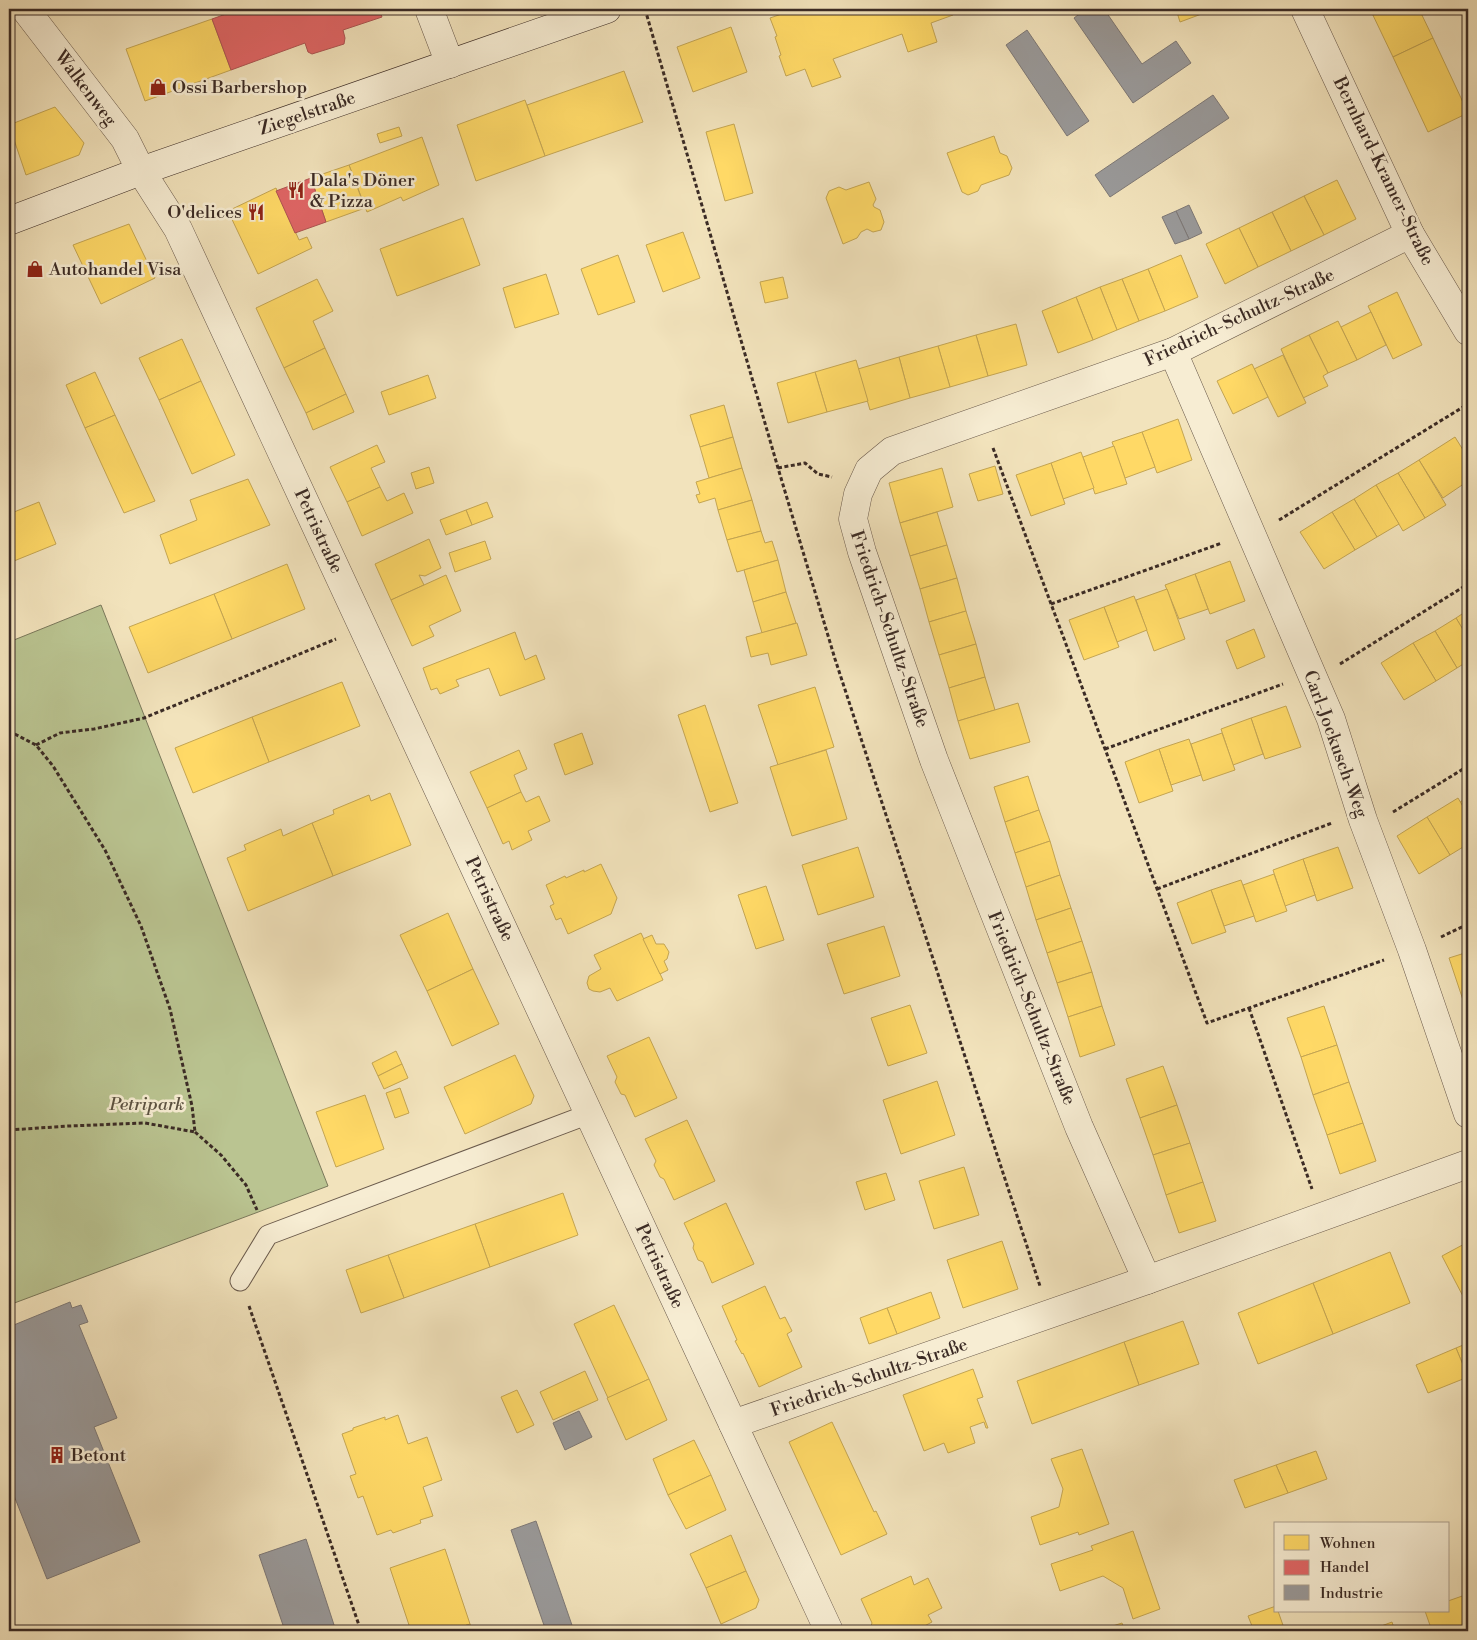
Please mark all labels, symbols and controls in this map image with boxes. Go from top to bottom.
street label: Walkenweg [49,45,122,131]
street label: Bernhard-Kramer-Straße [1327,72,1439,269]
place label: Ossi Barbershop [172,76,307,99]
shop icon: Ossi Barbershop [148,77,168,97]
street label: Ziegelstraße [256,86,359,141]
place label: Dala's Döner & Pizza [310,169,415,213]
restaurant icon: Dala's Döner & Pizza [286,180,306,200]
place label: O'delices [167,201,242,224]
restaurant icon: O'delices [246,202,266,222]
place label: Autohandel Visa [48,258,182,281]
shop icon: Autohandel Visa [25,259,45,279]
street label: Friedrich-Schultz-Straße [1140,263,1338,372]
street label: Petristraße [289,485,348,577]
street label: Friedrich-Schultz-Straße [845,527,934,731]
street label: Carl-Jockusch-Weg [1298,667,1373,822]
street label: Petristraße [460,853,519,945]
street label: Friedrich-Schultz-Straße [982,908,1081,1109]
park label: Petripark [108,1093,185,1116]
street label: Petristraße [630,1220,689,1312]
street label: Friedrich-Schultz-Straße [767,1333,971,1422]
place label: Betont [70,1444,127,1467]
building icon: Betont [47,1445,67,1465]
legend [1274,1522,1450,1612]
text: Wohnen [1319,1534,1375,1553]
text: Handel [1320,1558,1370,1577]
text: Industrie [1320,1584,1383,1603]

